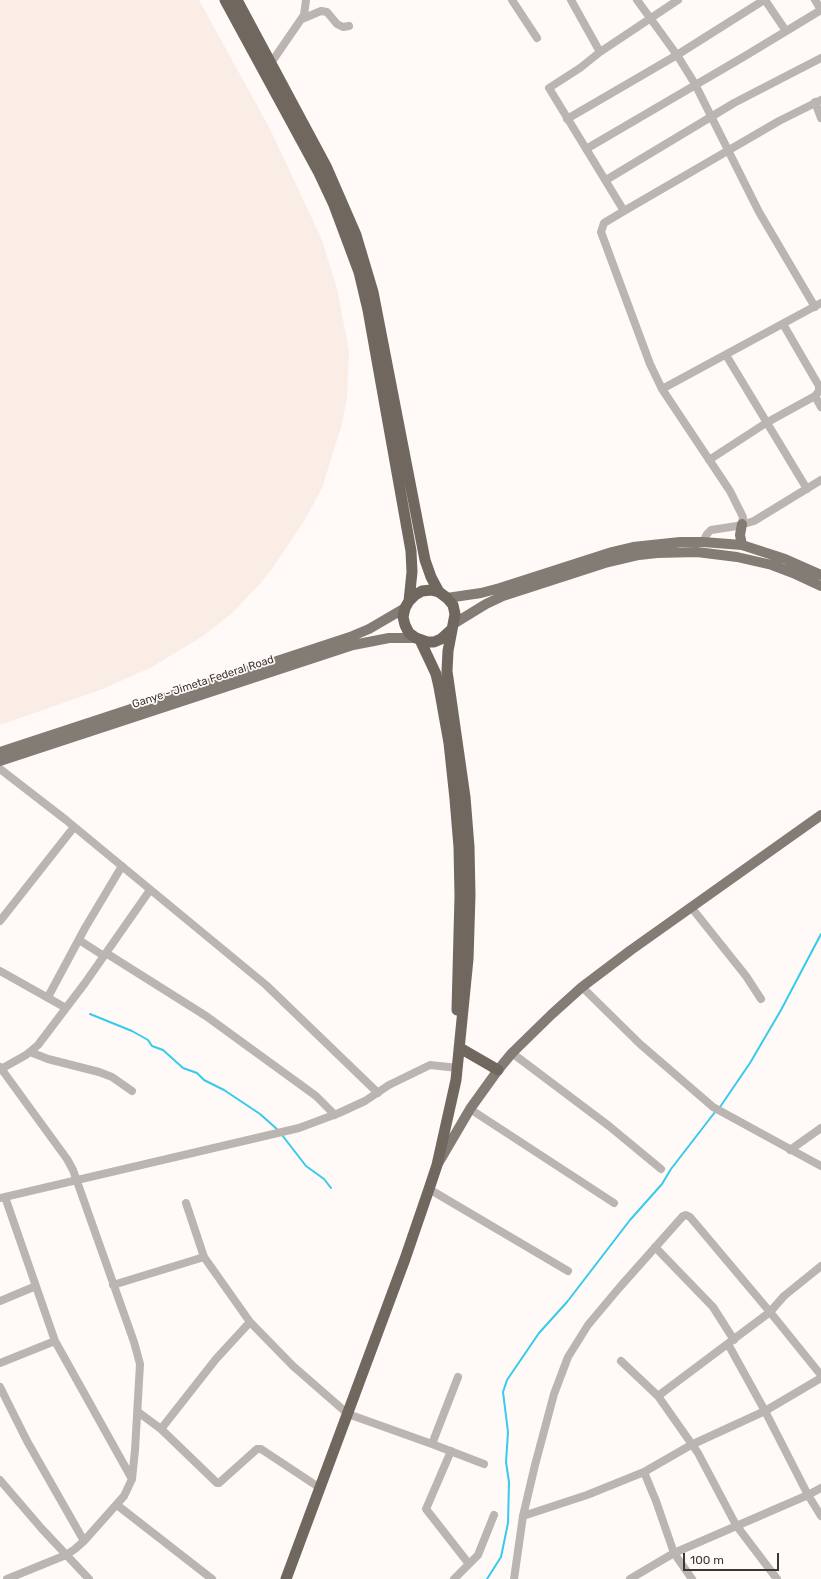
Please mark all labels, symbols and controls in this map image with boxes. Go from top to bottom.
street label: Ganye - Jimeta Federal Road [131,653,275,711]
scale bar [685,1545,781,1571]
text: 100 m [690,1553,724,1567]

